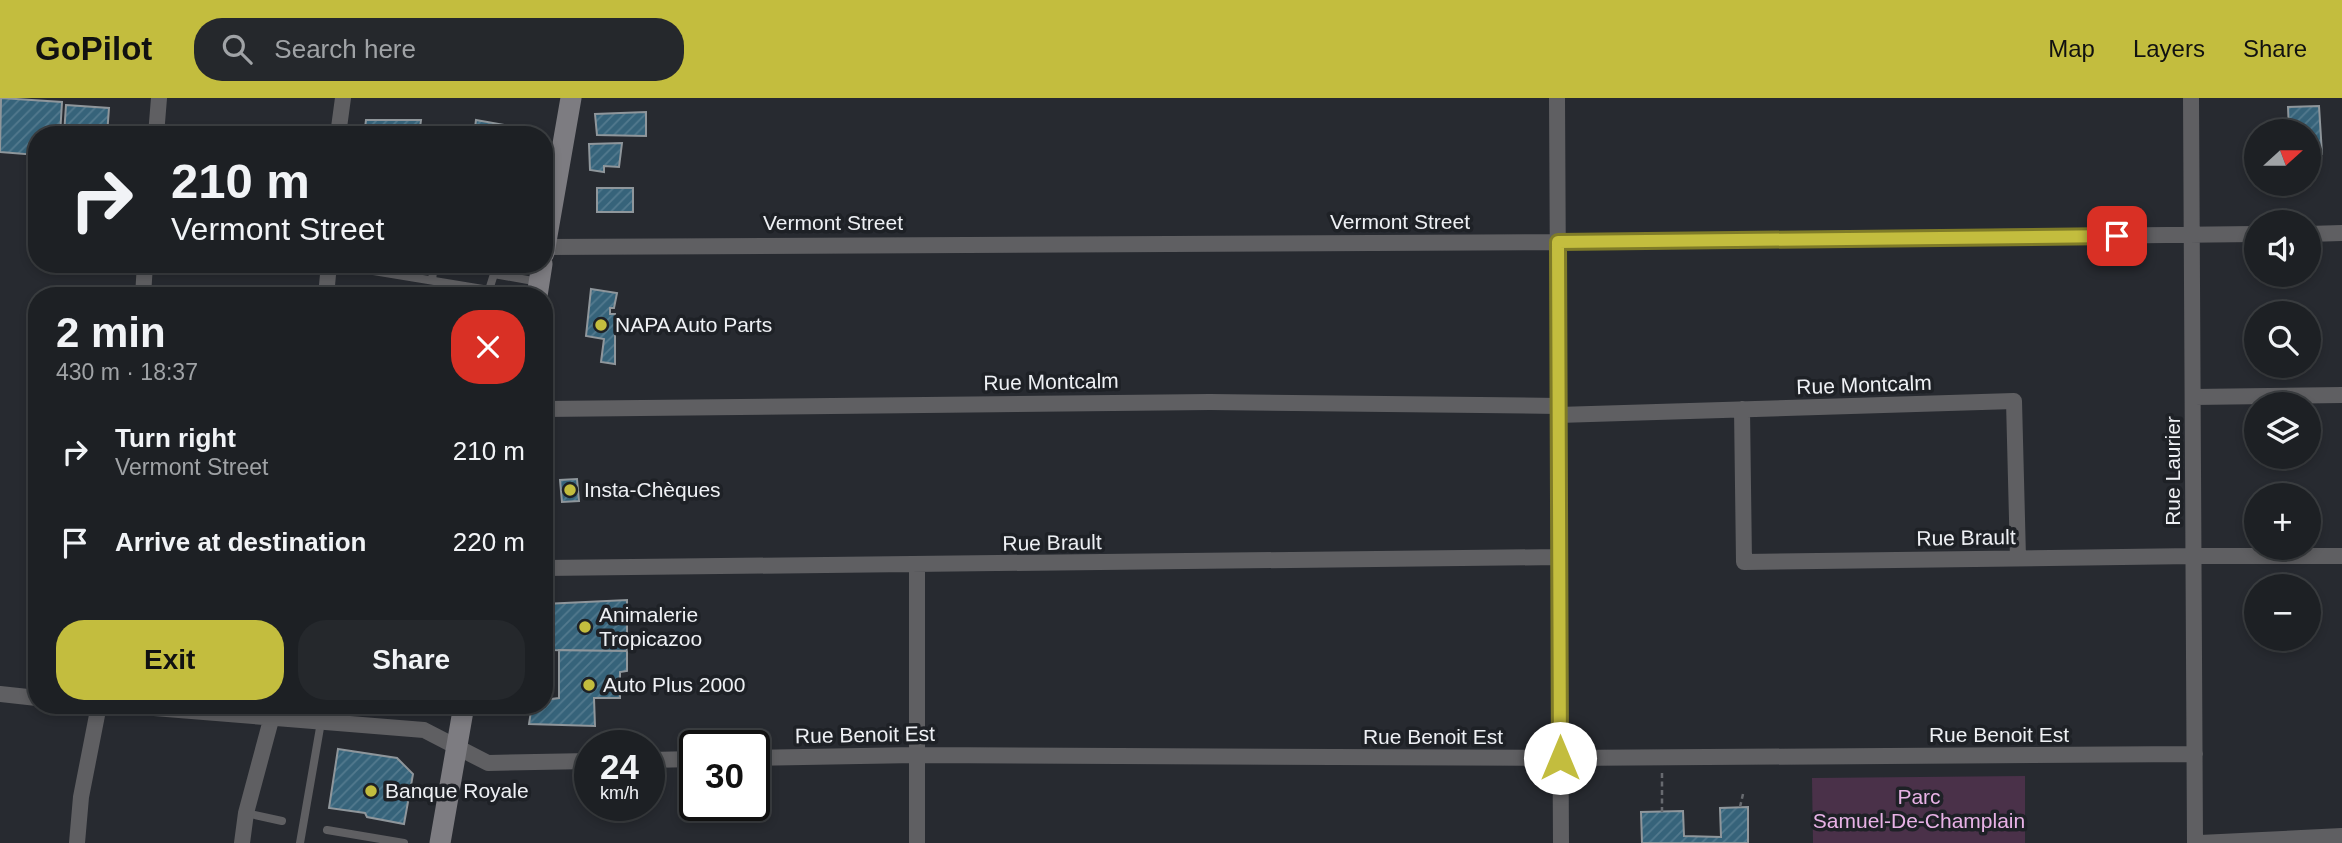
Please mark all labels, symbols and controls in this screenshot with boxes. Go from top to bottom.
search box [194,18,684,81]
text: GoPilot [35,30,152,67]
icon: search [218,30,256,68]
text: Search here [274,34,416,64]
text: Map [2048,35,2095,62]
text: Layers [2133,35,2205,62]
text: Share [2243,35,2307,62]
north arrow [2244,119,2320,196]
map controls [2244,119,2321,651]
icon: right [56,154,147,245]
text: 210 m [171,154,310,208]
pin [2087,206,2147,266]
street label: Vermont Street [1330,210,1470,233]
button: sound [2244,210,2321,287]
text: Vermont Street [171,211,384,247]
street label: Vermont Street [763,211,903,234]
icon: arrive [2098,217,2136,255]
button: search [2244,301,2321,378]
text: 2 min [56,309,166,356]
button: close [451,310,525,384]
place label: NAPA Auto Parts [615,313,772,336]
marker: NAPA Auto Parts [593,317,609,333]
text: 430 m · 18:37 [56,359,198,385]
street label: Rue Montcalm [983,369,1119,394]
street label: Rue Montcalm [1796,371,1932,398]
button: layers [2244,392,2321,469]
street label: Rue Laurier [2161,416,2184,526]
text: Turn right [115,423,236,453]
icon: right [56,433,94,471]
text: 210 m [453,436,525,466]
text: Vermont Street [115,454,268,480]
place label: Insta-Chèques [584,478,721,501]
marker: Insta-Chèques [562,482,578,498]
button: + [2244,483,2321,560]
icon: arrive [56,524,94,562]
street label: Rue Brault [1916,525,2016,550]
text: Arrive at destination [115,527,366,557]
text: 220 m [453,527,525,557]
street label: Rue Brault [1002,530,1102,555]
button: − [2244,574,2321,651]
place label: Animalerie Tropicazoo [599,603,702,650]
marker: Animalerie Tropicazoo [577,619,593,635]
button: Exit [56,620,284,700]
button: Share [298,620,525,700]
place label: Auto Plus 2000 [603,673,745,696]
marker: Auto Plus 2000 [581,677,597,693]
position arrow [1523,721,1597,795]
street label: Rue Benoit Est [795,722,935,747]
street label: Rue Benoit Est [1929,723,2069,746]
street label: Rue Benoit Est [1363,725,1503,748]
speed limit sign: 30 [679,730,770,821]
text: 24 [600,747,639,786]
place label: Banque Royale [385,779,529,802]
marker: Banque Royale [363,783,379,799]
text: km/h [600,783,639,803]
park label: Parc Samuel-De-Champlain [1813,785,2025,832]

